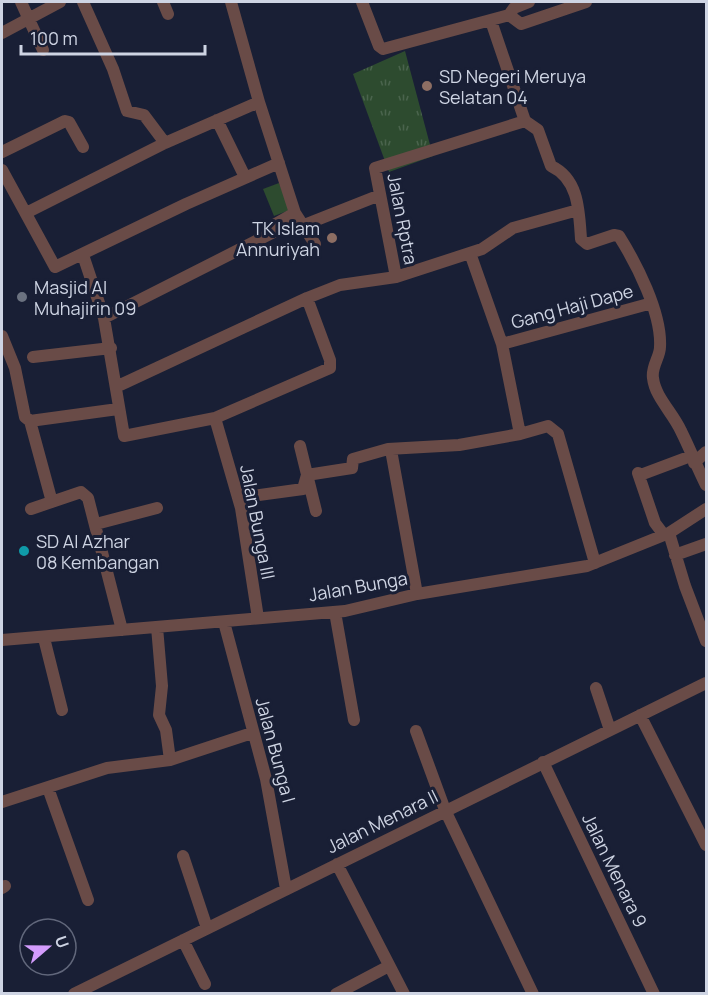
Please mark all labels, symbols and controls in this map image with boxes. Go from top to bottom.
scale bar [21,18,206,56]
text: 100 m [30,26,78,50]
place label: SD Negeri Meruya Selatan 04 [439,64,586,109]
marker: SD Negeri Meruya Selatan 04 [420,79,434,93]
street label: Jalan Rptra [382,171,424,267]
place label: TK Islam Annuriyah [236,216,320,261]
marker: TK Islam Annuriyah [325,231,339,245]
place label: Masjid Al Muhajirin 09 [34,275,136,320]
street label: Gang Haji Dape [508,278,636,334]
marker: Masjid Al Muhajirin 09 [15,290,29,304]
street label: Jalan Bunga III [235,463,281,581]
place label: SD Al Azhar 08 Kembangan [36,529,159,574]
marker: SD Al Azhar 08 Kembangan [17,544,31,558]
street label: Jalan Bunga [307,566,409,606]
street label: Jalan Bunga I [250,695,302,805]
street label: Jalan Menara II [322,784,442,858]
street label: Jalan Menara 9 [577,809,653,931]
north arrow [18,917,78,977]
text: U [50,933,74,951]

